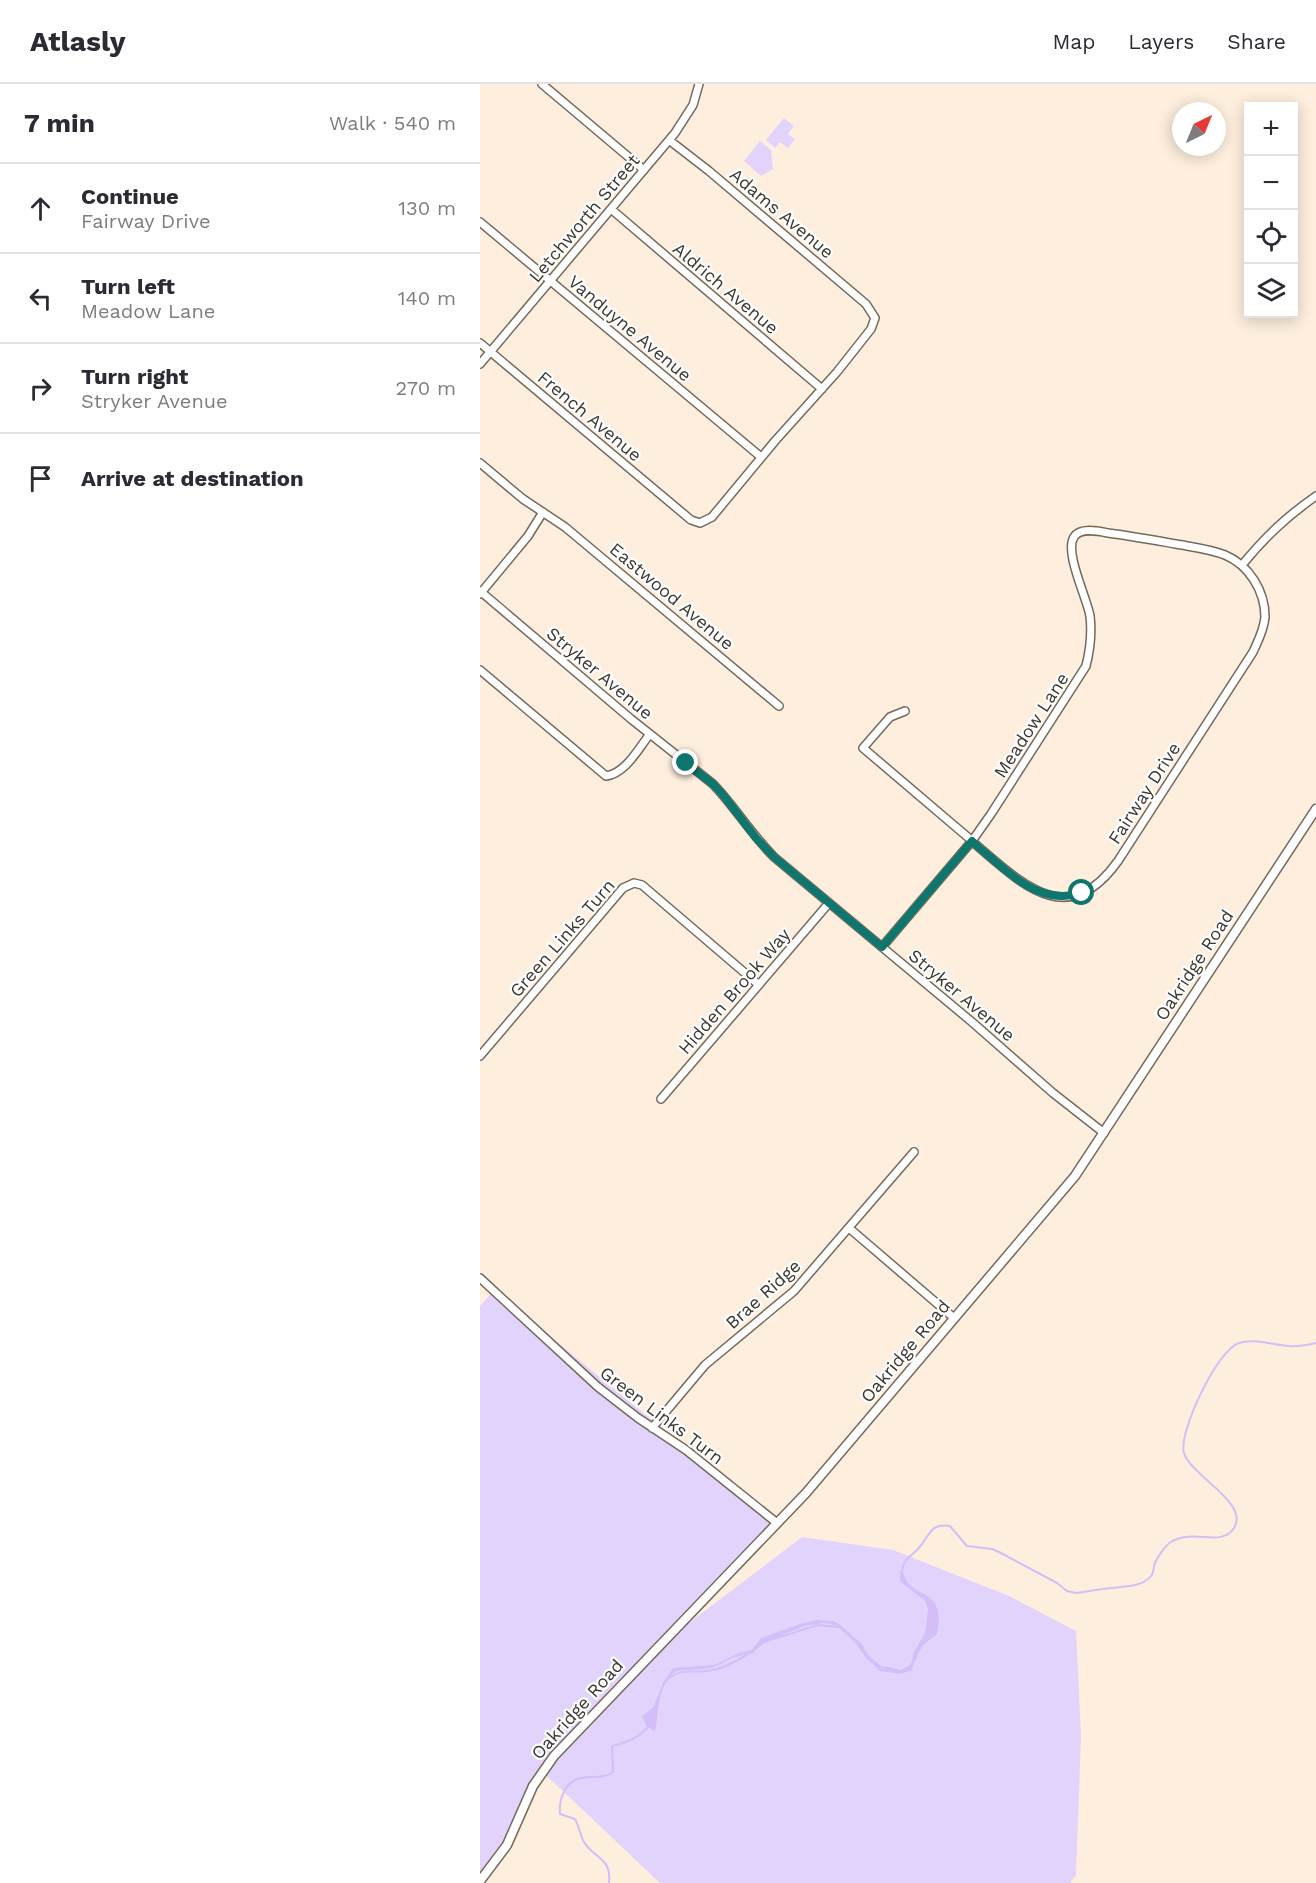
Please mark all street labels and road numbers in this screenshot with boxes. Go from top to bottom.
street label: Letchworth Street [524,149,644,286]
street label: Adams Avenue [726,164,838,262]
street label: Aldrich Avenue [669,238,783,338]
street label: Vanduyne Avenue [564,270,696,386]
street label: French Avenue [534,366,646,466]
street label: Eastwood Avenue [606,538,738,654]
street label: Stryker Avenue [543,623,657,723]
street label: Meadow Lane [989,669,1073,781]
street label: Fairway Drive [1103,738,1185,848]
street label: Green Links Turn [505,875,619,1001]
street label: Oakridge Road [1151,906,1237,1024]
street label: Hidden Brook Way [674,923,795,1058]
street label: Stryker Avenue [905,945,1019,1045]
street label: Brae Ridge [721,1255,805,1333]
street label: Oakridge Road [856,1295,954,1407]
street label: Green Links Turn [596,1362,728,1468]
street label: Oakridge Road [527,1655,627,1763]

